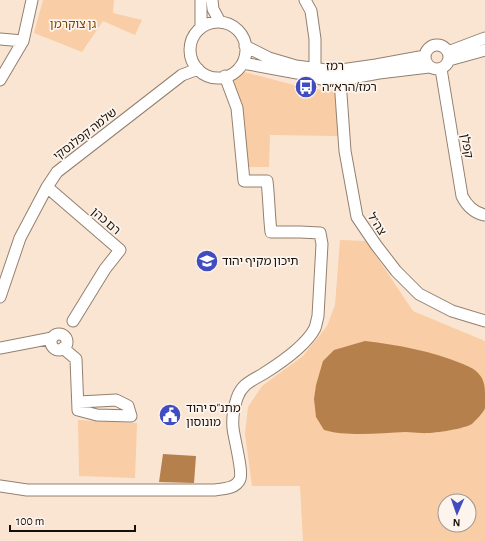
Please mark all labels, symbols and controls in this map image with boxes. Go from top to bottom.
park label: גן צוקרמן [50,18,97,30]
street label: רמז [326,60,344,72]
bus stop icon: רמז/הרא״ה [293,74,319,100]
place label: רמז/הרא״ה [322,81,377,93]
street label: שלמה קפלנסקי [51,106,119,162]
street label: קפלן [459,133,475,160]
street label: רם כהן [89,205,123,237]
street label: צה"ל [366,211,389,238]
school or university icon: תיכון מקיף יהוד [194,248,220,274]
place label: תיכון מקיף יהוד [222,255,299,267]
public building icon: מתנ"ס יהוד מונוסון [157,402,183,428]
place label: מתנ"ס יהוד מונוסון [186,402,241,428]
north arrow [437,493,477,533]
scale bar [10,507,135,533]
text: 100 m [16,515,44,527]
text: N [453,517,461,528]

